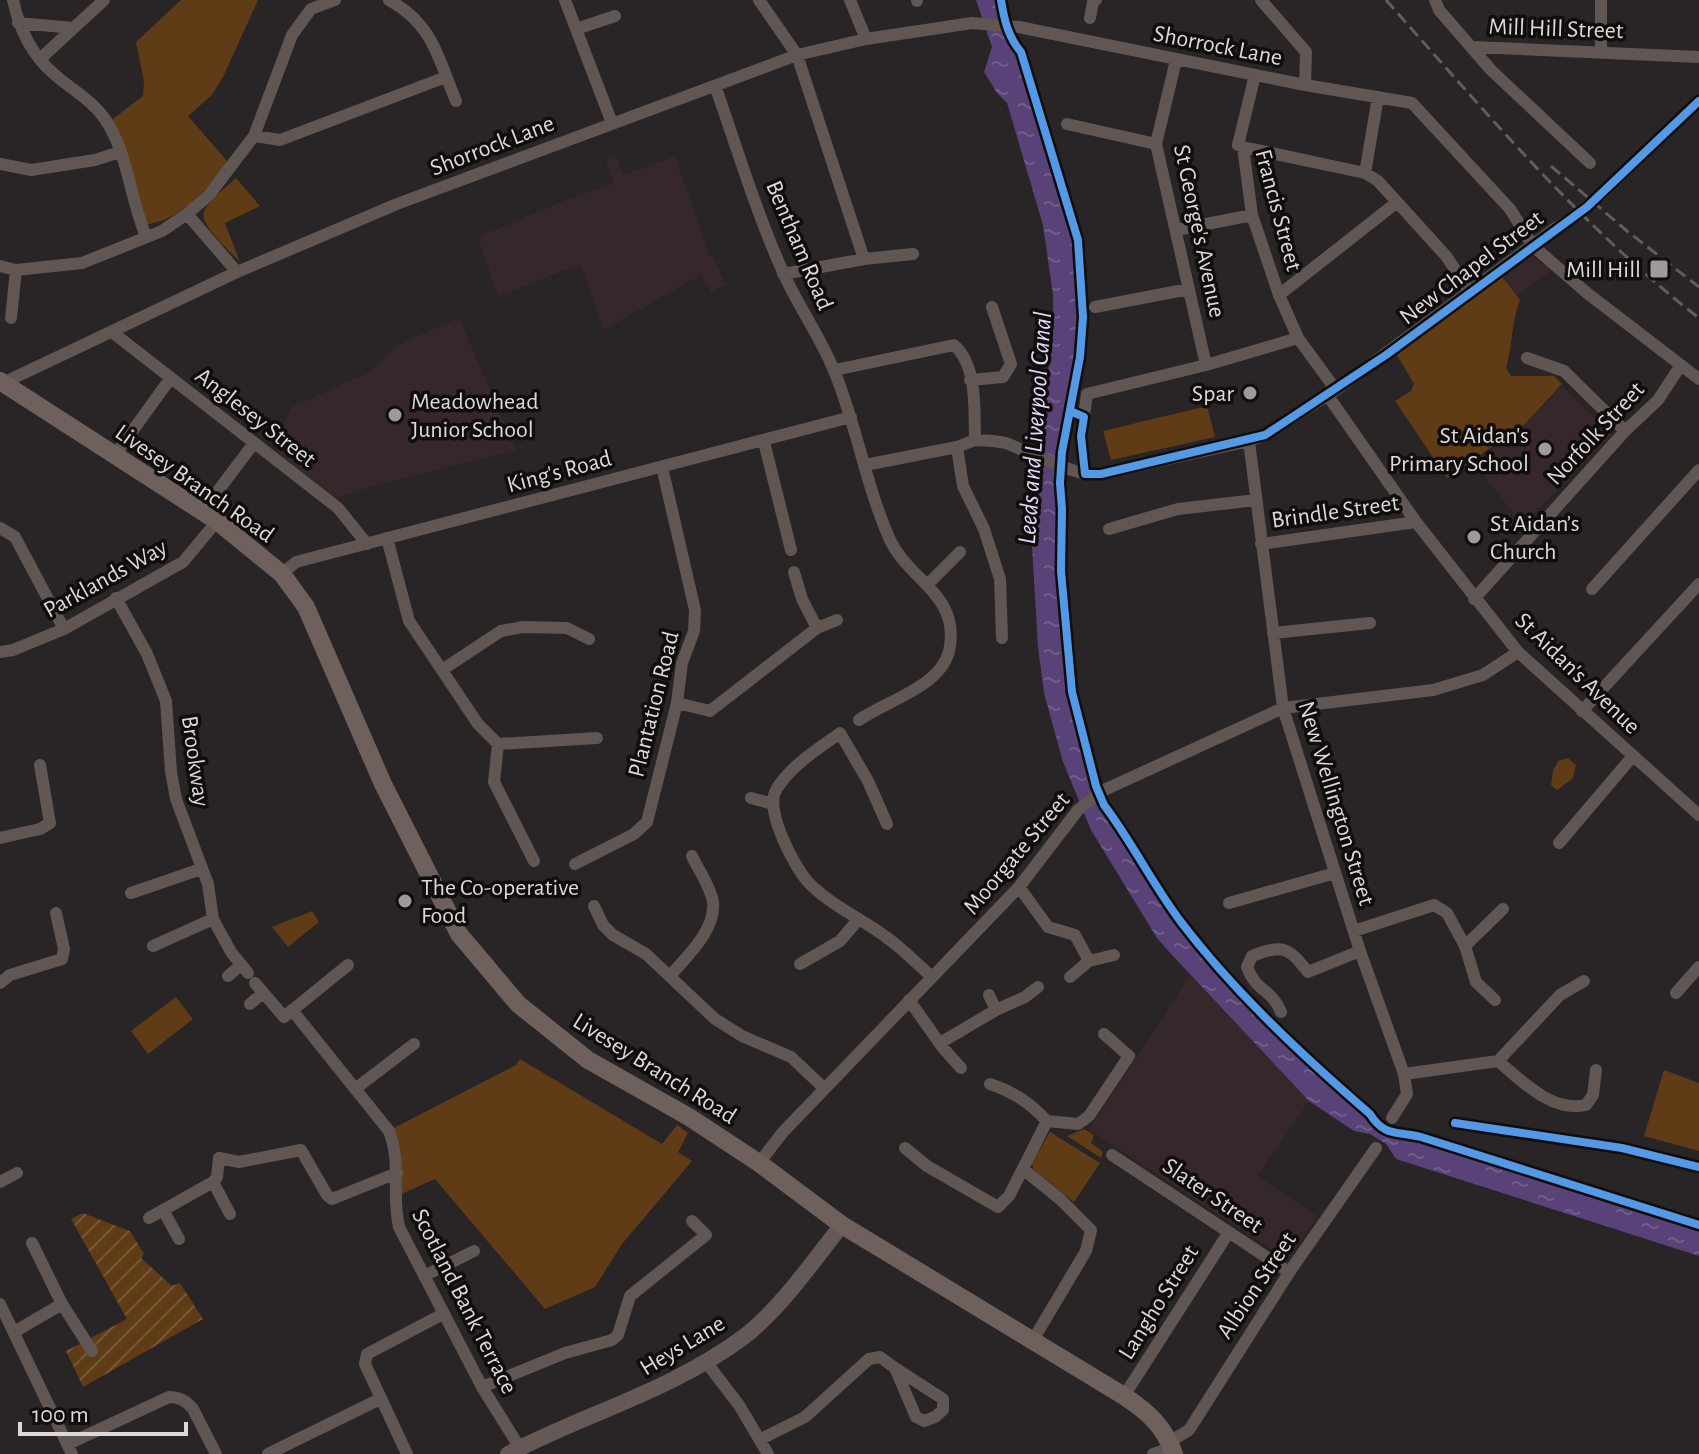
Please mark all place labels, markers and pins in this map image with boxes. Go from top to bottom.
place label: Mill Hill [1566,258,1641,282]
marker: Mill Hill [1648,258,1670,280]
place label: Spar [1192,382,1234,406]
marker: Spar [1241,384,1259,402]
place label: Meadowhead Junior School [411,390,539,442]
marker: Meadowhead Junior School [386,406,404,424]
place label: St Aidan's Primary School [1389,424,1529,476]
marker: St Aidan's Primary School [1536,440,1554,458]
place label: St Aidan’s Church [1490,512,1580,564]
marker: St Aidan’s Church [1465,528,1483,546]
place label: The Co-operative Food [421,876,579,928]
marker: The Co-operative Food [396,892,414,910]

